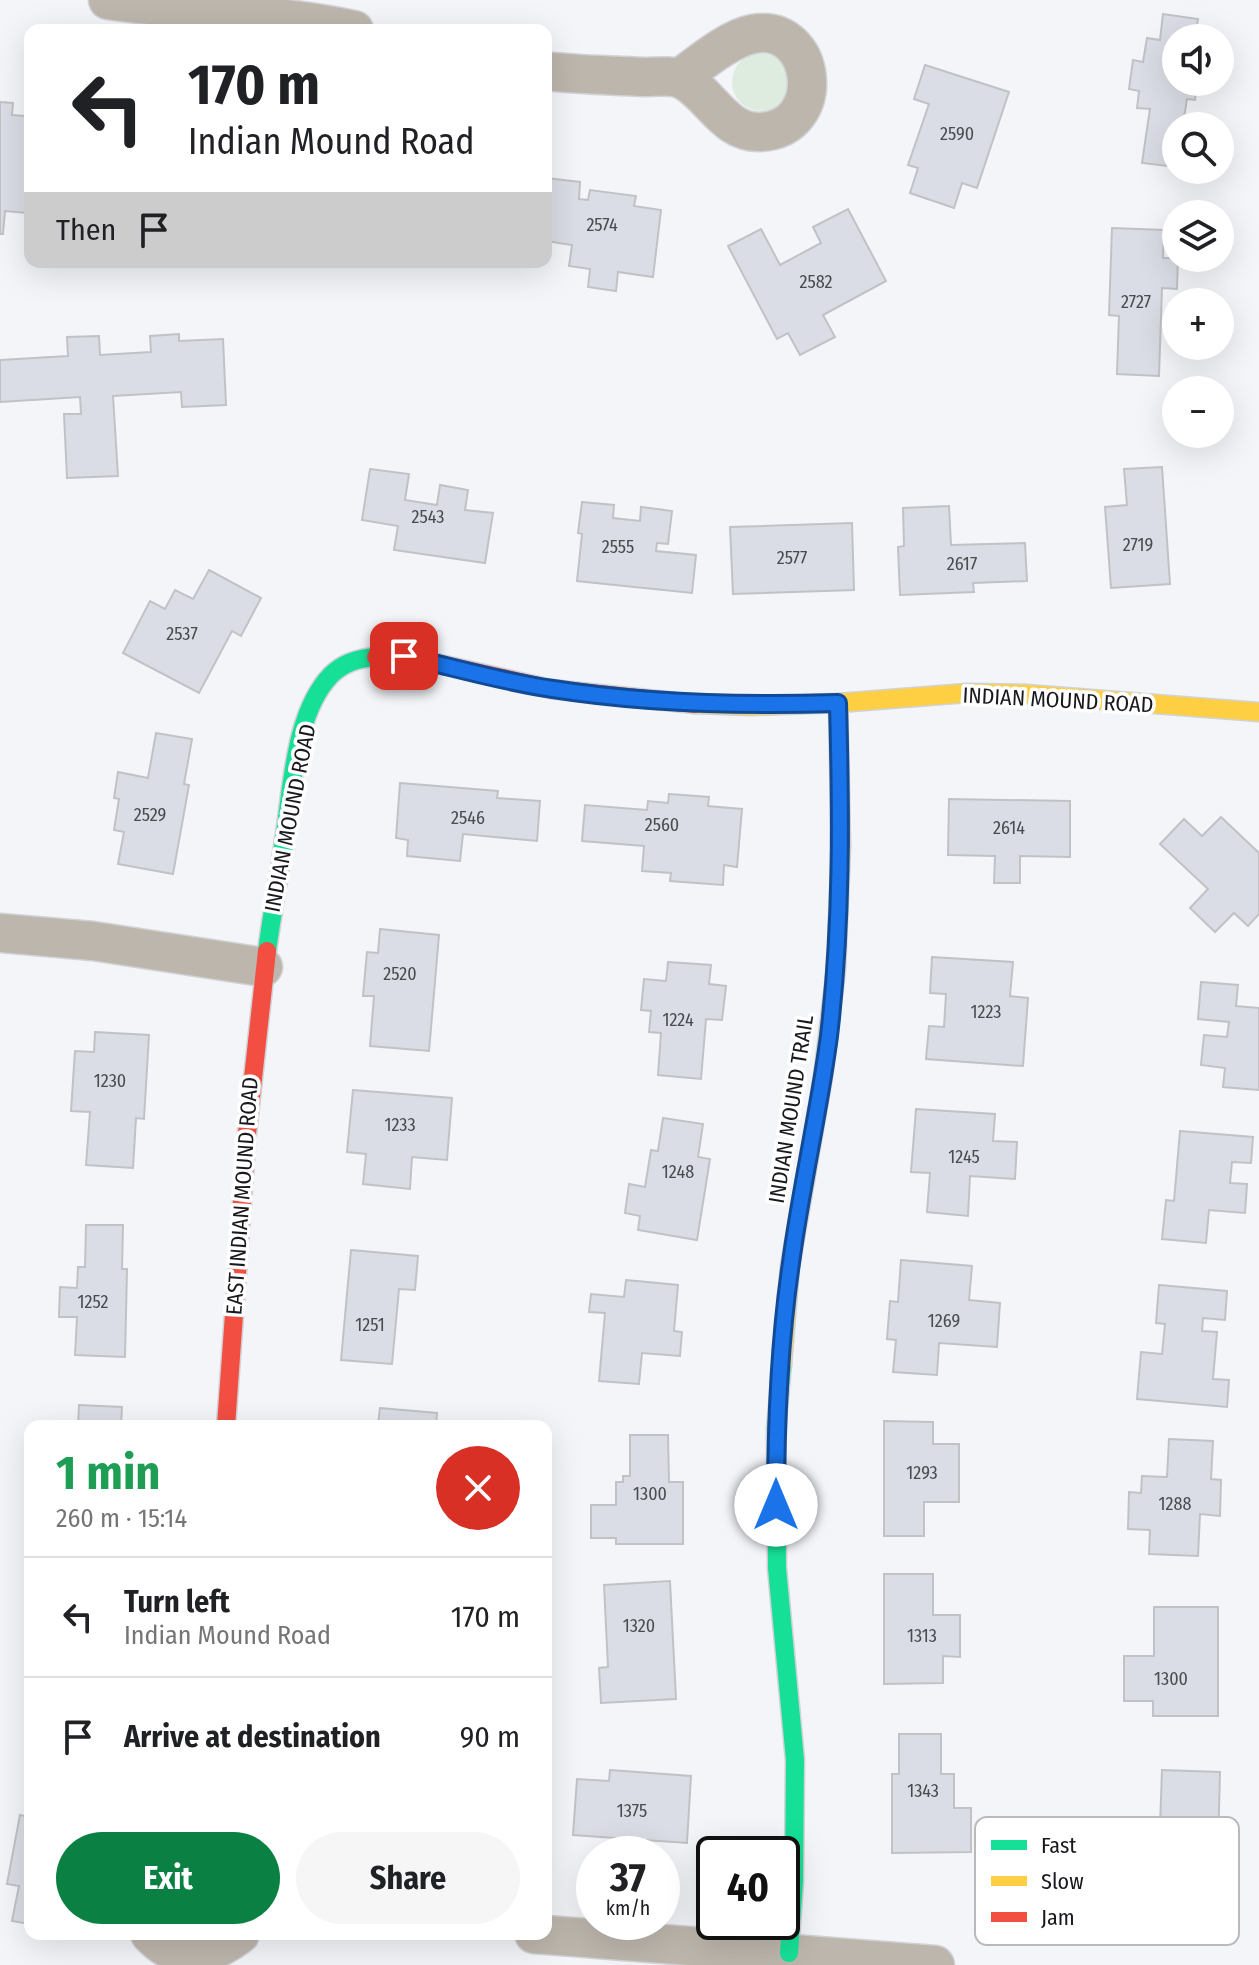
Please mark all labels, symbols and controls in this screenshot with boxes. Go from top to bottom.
map controls [1162,24,1234,448]
button: sound [1162,24,1234,96]
text: 170 m [188,52,320,119]
icon: left [56,56,160,160]
button: search [1162,112,1234,184]
text: Indian Mound Road [188,120,475,164]
house number: 2590 [940,123,974,145]
button: layers [1162,200,1234,272]
icon: arrive [132,208,176,252]
text: Then [56,212,116,248]
house number: 2574 [586,214,618,236]
house number: 2582 [799,271,833,293]
button: + [1162,288,1234,360]
house number: 2727 [1121,291,1151,313]
button: − [1162,376,1234,448]
house number: 2543 [412,506,444,528]
house number: 2719 [1123,534,1153,556]
house number: 2555 [602,536,634,558]
house number: 2577 [777,547,807,569]
house number: 2617 [947,553,977,575]
pin [370,622,438,690]
house number: 2537 [166,623,198,645]
icon: arrive [382,634,426,678]
street label: INDIAN MOUND ROAD [962,682,1154,718]
street label: INDIAN MOUND ROAD [259,722,321,914]
house number: 2529 [134,804,166,826]
house number: 2546 [451,807,485,829]
house number: 2560 [645,814,679,836]
house number: 2614 [993,817,1025,839]
house number: 2520 [383,963,417,985]
house number: 1223 [971,1001,1001,1023]
house number: 1224 [662,1009,694,1031]
street label: INDIAN MOUND TRAIL [763,1013,819,1205]
house number: 1230 [94,1070,126,1092]
street label: EAST INDIAN MOUND ROAD [220,1076,264,1316]
house number: 1233 [384,1114,416,1136]
house number: 1245 [948,1146,980,1168]
house number: 1248 [662,1161,694,1183]
house number: 1252 [78,1291,109,1313]
house number: 1269 [928,1310,960,1332]
house number: 1251 [355,1314,385,1336]
text: 1 min [56,1444,161,1502]
button: close [436,1446,520,1530]
house number: 1293 [906,1462,938,1484]
position arrow [734,1463,818,1547]
house number: 1300 [633,1483,667,1505]
house number: 1288 [1159,1493,1191,1515]
text: 260 m · 15:14 [56,1503,187,1534]
text: Turn left [124,1584,230,1620]
icon: left [56,1595,100,1639]
text: 170 m [451,1599,520,1635]
house number: 1320 [623,1615,655,1637]
text: Indian Mound Road [124,1620,331,1651]
house number: 1313 [907,1625,937,1647]
house number: 1300 [1154,1668,1188,1690]
icon: arrive [56,1715,100,1759]
text: Arrive at destination [124,1719,381,1755]
text: 90 m [460,1719,520,1755]
house number: 1343 [907,1780,939,1802]
house number: 1375 [617,1800,647,1822]
legend [975,1817,1239,1945]
button: Exit [56,1832,280,1924]
button: Share [296,1832,520,1924]
text: Fast [1041,1832,1077,1859]
speed limit sign: 40 [696,1836,800,1940]
text: 37 [610,1854,646,1902]
text: Slow [1041,1868,1084,1895]
text: km/h [606,1896,650,1920]
text: Jam [1041,1904,1075,1931]

